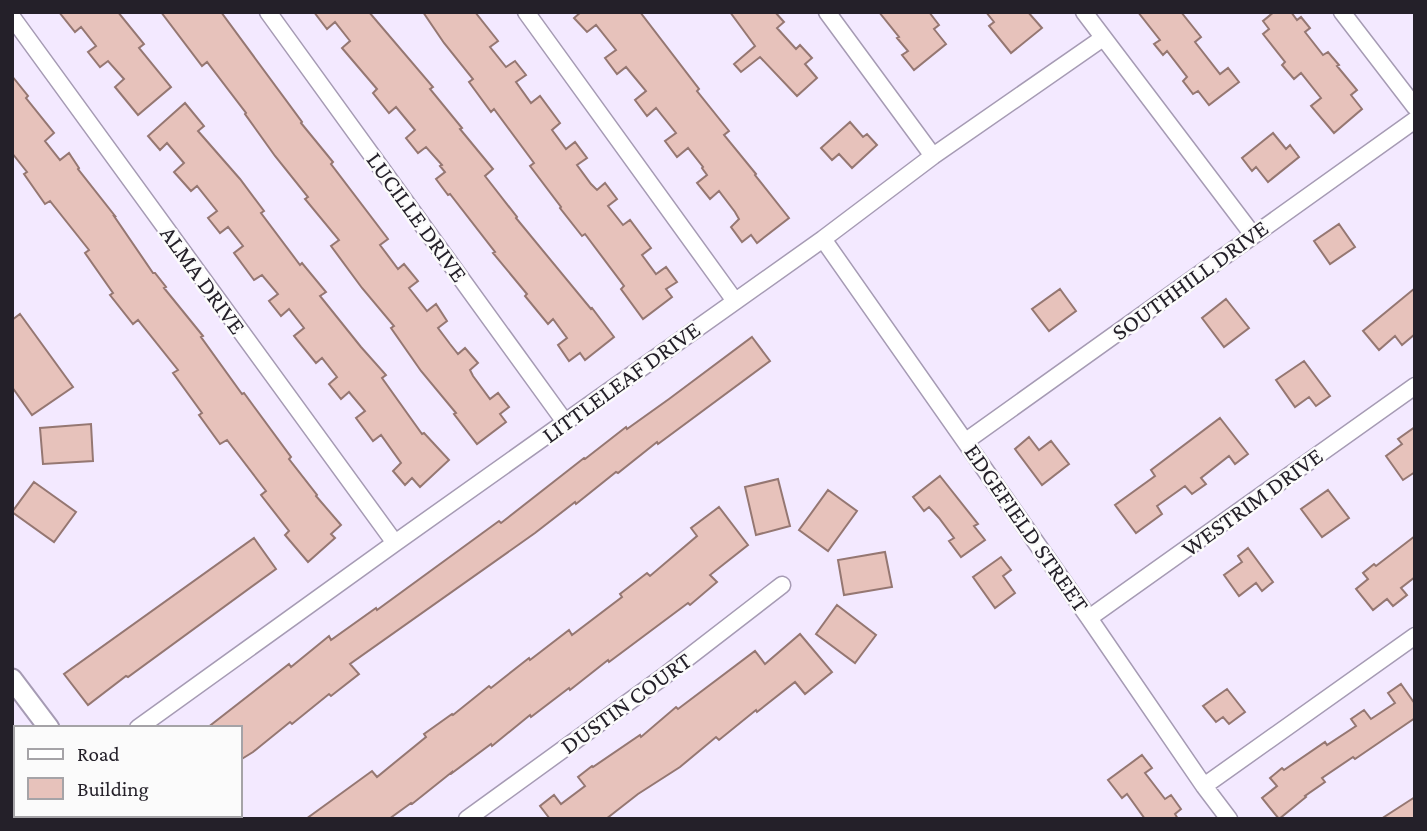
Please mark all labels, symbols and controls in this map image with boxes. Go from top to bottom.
street label: LUCILLE DRIVE [361,147,473,287]
street label: SOUTHHILL DRIVE [1106,214,1273,345]
street label: ALMA DRIVE [155,220,252,339]
street label: LITTLELEAF DRIVE [536,315,705,448]
street label: EDGEFIELD STREET [959,439,1095,617]
street label: WESTRIM DRIVE [1176,441,1327,562]
street label: DUSTIN COURT [555,646,696,759]
legend [14,726,242,817]
text: Road [77,742,120,766]
text: Building [77,777,149,801]

